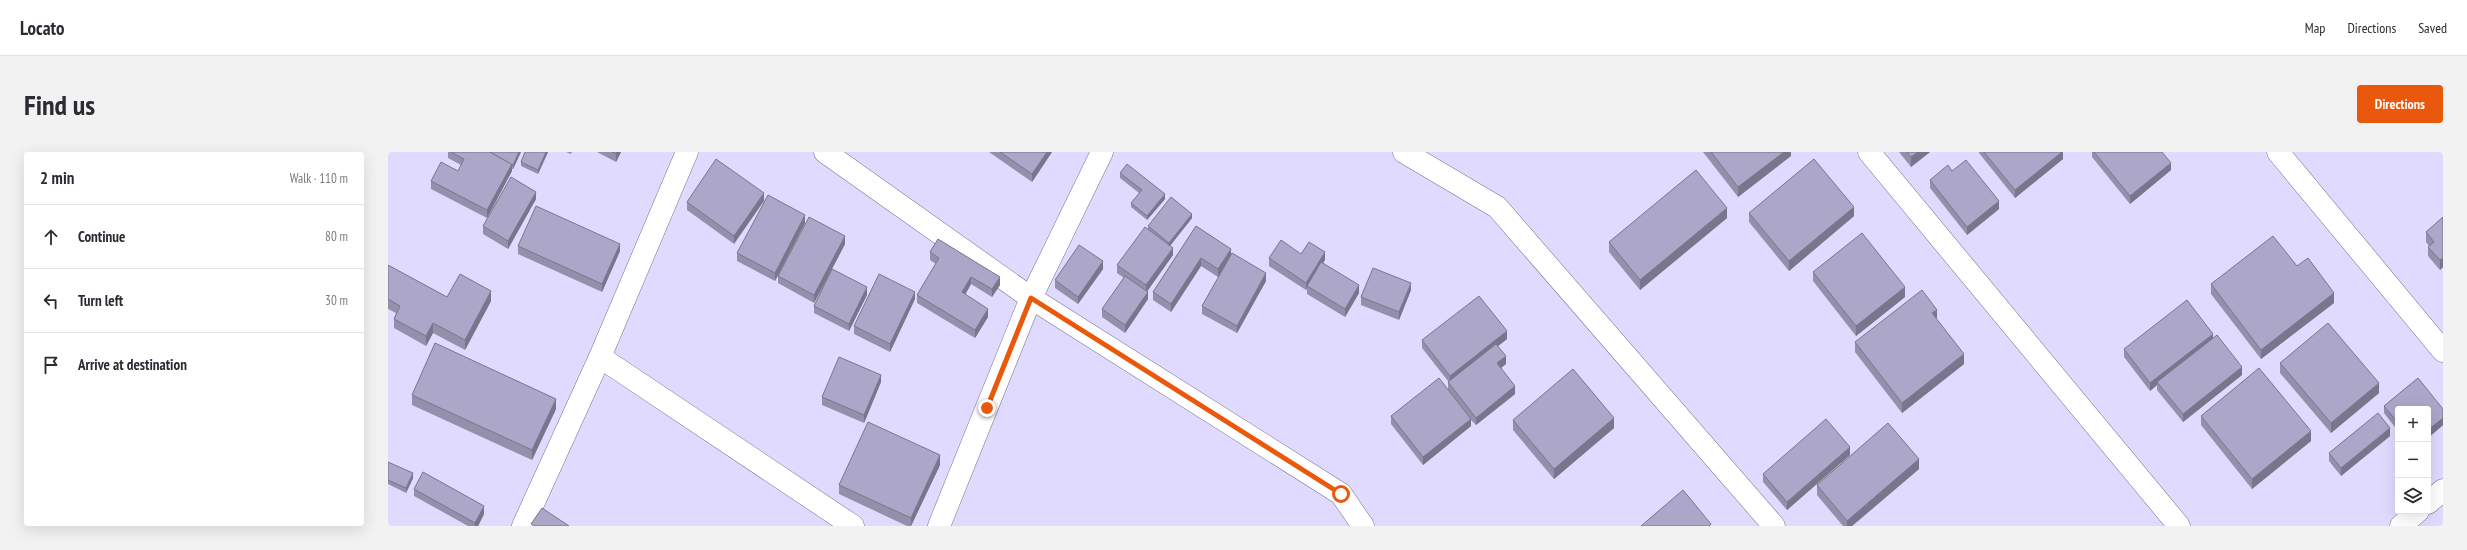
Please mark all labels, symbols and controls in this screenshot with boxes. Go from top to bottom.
text: Locato [20,16,65,40]
text: Map [2305,19,2325,37]
text: Directions [2347,19,2396,37]
text: Saved [2418,19,2447,37]
button: Directions [2357,85,2443,123]
text: Find us [24,86,95,123]
text: 2 min [40,167,74,189]
text: Walk · 110 m [290,170,348,187]
icon: ahead [40,226,62,248]
text: Continue [78,227,125,246]
text: 80 m [325,228,348,245]
icon: left [40,290,62,312]
text: Turn left [78,291,123,310]
text: 30 m [325,292,348,309]
icon: arrive [40,354,62,376]
text: Arrive at destination [78,355,187,374]
route end [978,399,996,417]
map controls [2395,406,2431,514]
button: + [2395,406,2431,442]
button: − [2395,442,2431,478]
button: layers [2395,478,2431,514]
route start [1332,485,1350,503]

